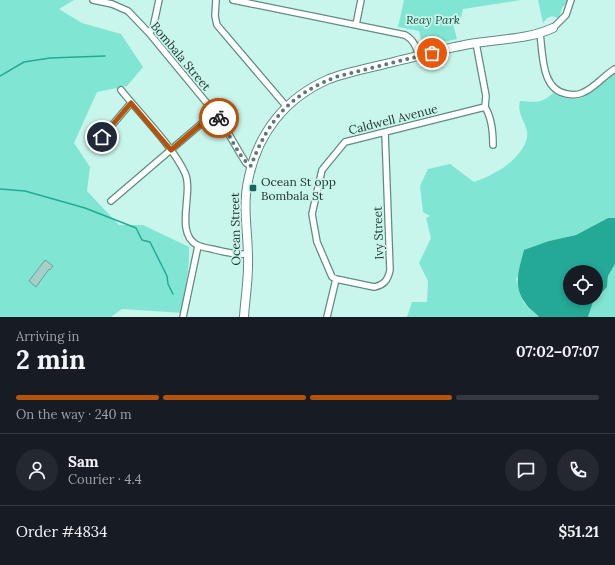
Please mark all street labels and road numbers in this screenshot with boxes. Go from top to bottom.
street label: Bombala Street [148,19,214,94]
street label: Caldwell Avenue [347,101,440,137]
street label: Ocean Street [227,192,243,266]
street label: Ivy Street [370,206,386,260]

